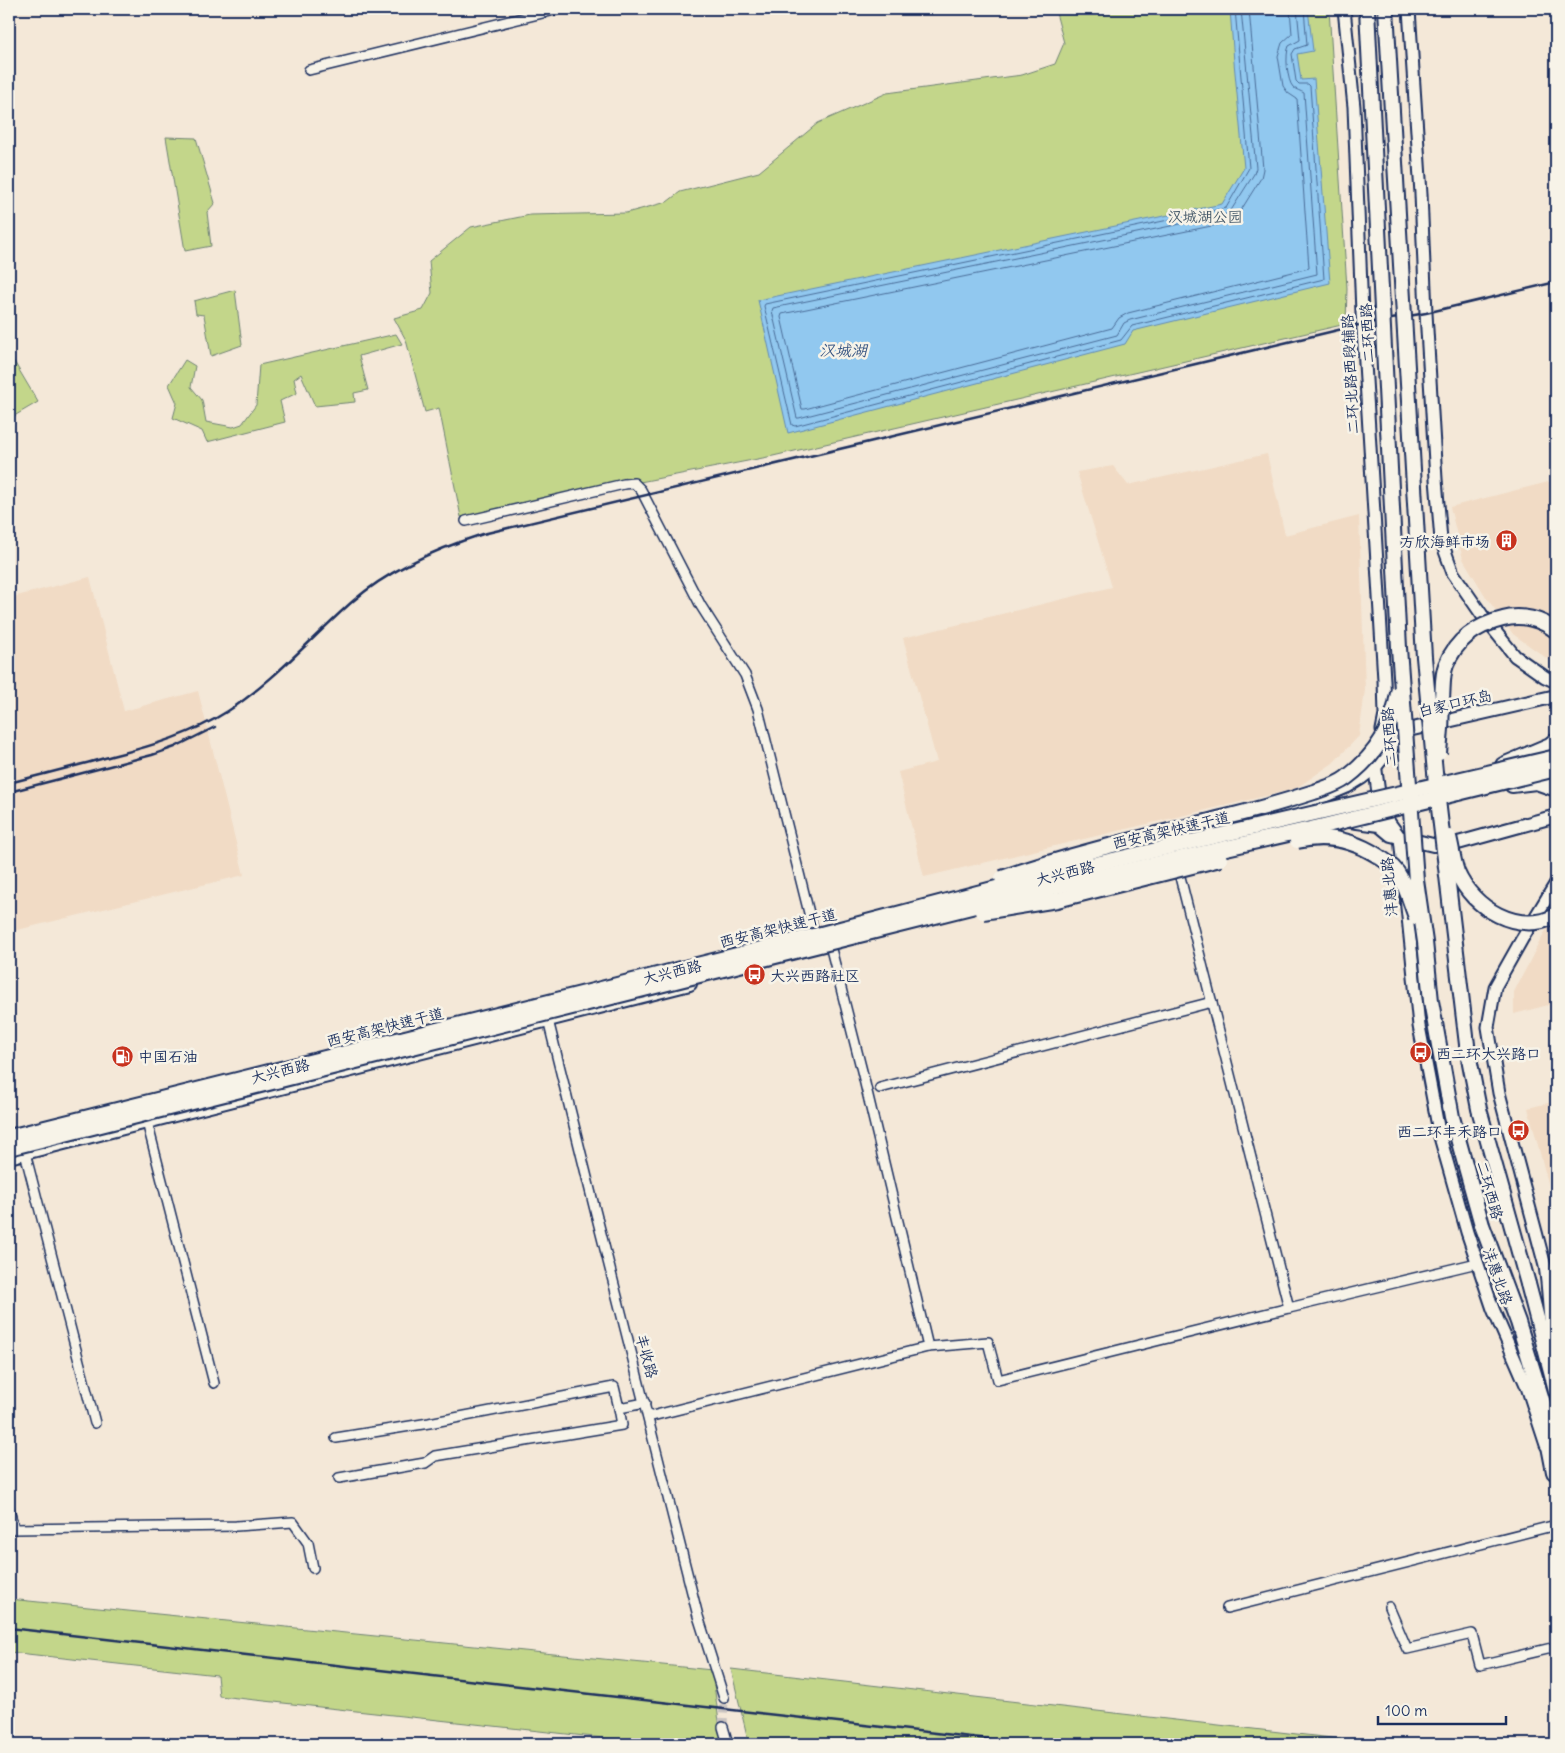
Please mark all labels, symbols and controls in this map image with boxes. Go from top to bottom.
park label: 汉城湖公园 [1167,207,1243,226]
street label: 二环西路 [1356,303,1378,363]
street label: 二环北路西段辅路 [1337,314,1363,434]
water label: 汉城湖 [819,340,869,360]
building icon: 方欣海鲜市场 [1494,529,1518,553]
place label: 方欣海鲜市场 [1400,532,1490,551]
street label: 白家口环岛 [1416,685,1494,721]
street label: 二环西路 [1377,706,1401,768]
street label: 西安高架快速干道 [1110,807,1232,853]
street label: 沣惠北路 [1377,856,1401,918]
street label: 大兴西路 [1034,857,1096,889]
street label: 西安高架快速干道 [717,904,839,952]
street label: 大兴西路 [641,956,703,988]
bus stop icon: 大兴西路社区 [742,963,766,987]
place label: 大兴西路社区 [770,966,860,985]
street label: 西安高架快速干道 [324,1003,446,1051]
bus stop icon: 西二环大兴路口 [1408,1041,1432,1065]
fuel station icon: 中国石油 [110,1044,134,1068]
place label: 西二环大兴路口 [1436,1044,1541,1063]
place label: 中国石油 [138,1047,198,1066]
street label: 大兴西路 [249,1055,311,1087]
bus stop icon: 西二环丰禾路口 [1506,1119,1530,1143]
place label: 西二环丰禾路口 [1397,1122,1502,1141]
street label: 二环西路 [1473,1159,1507,1221]
street label: 沣惠北路 [1479,1245,1517,1307]
street label: 丰收路 [632,1332,662,1380]
scale bar [1378,1693,1505,1725]
text: 100 m [1385,1701,1427,1720]

